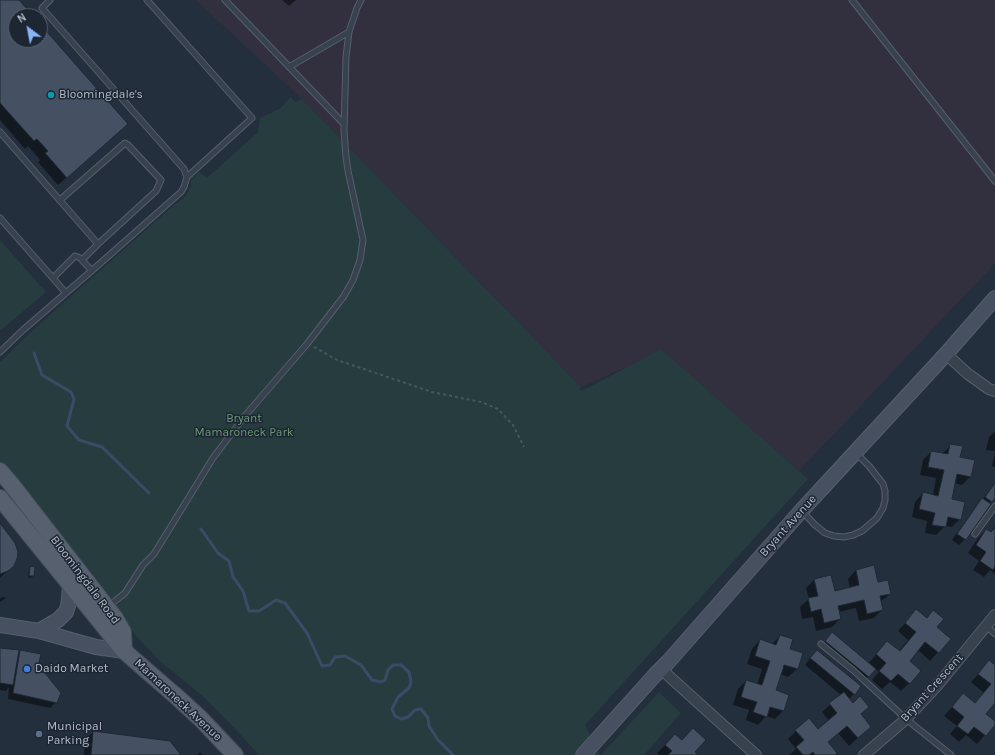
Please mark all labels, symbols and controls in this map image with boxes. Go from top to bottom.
north arrow [8,8,48,48]
text: N [15,11,29,26]
place label: Bloomingdale's [59,88,143,102]
marker: Bloomingdale's [46,90,56,100]
park label: Bryant Mamaroneck Park [194,412,294,440]
street label: Bryant Avenue [757,492,819,560]
street label: Bloomingdale Road [47,533,123,627]
street label: Bryant Crescent [898,651,966,725]
street label: Mamaroneck Avenue [131,656,225,744]
place label: Daido Market [35,662,108,676]
marker: Daido Market [22,664,32,674]
place label: Municipal Parking [47,720,102,748]
marker: Municipal Parking [34,729,44,739]

